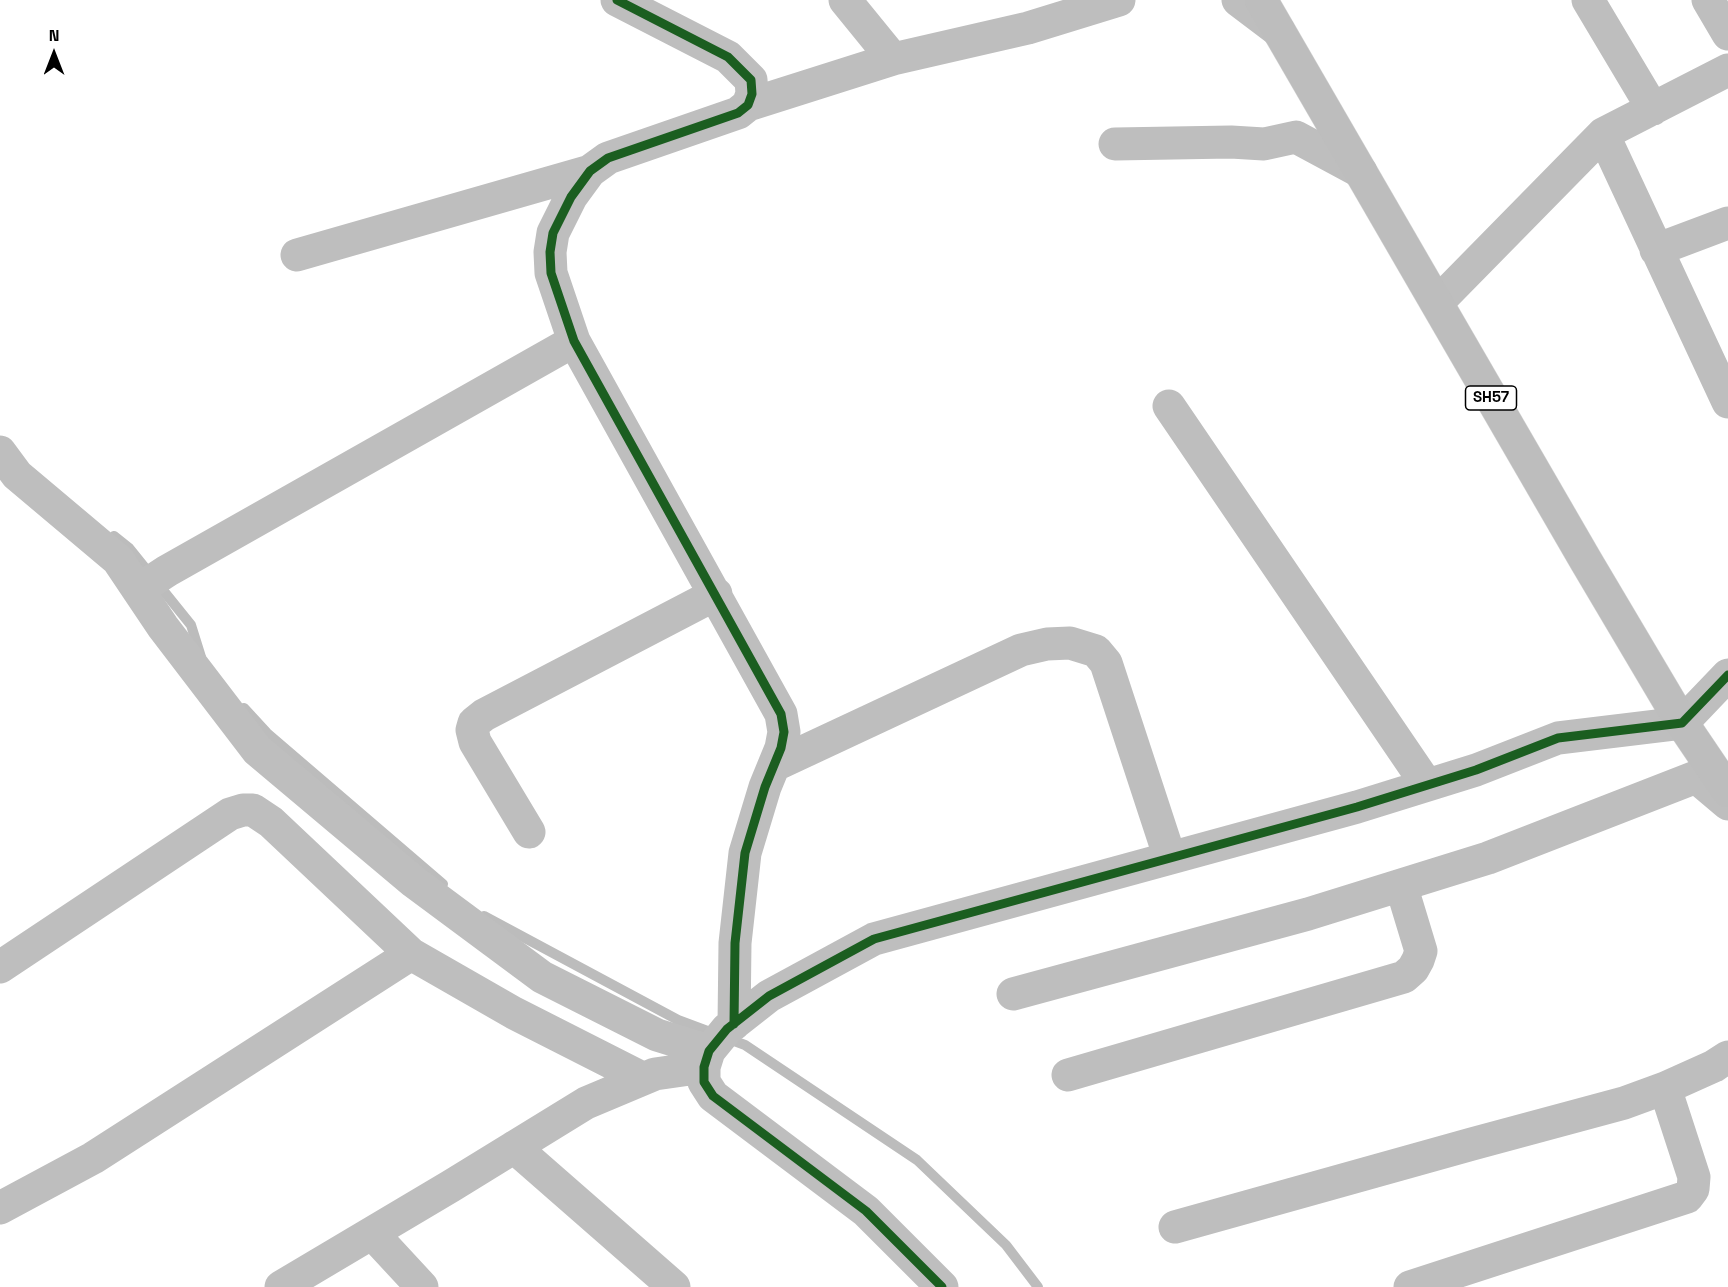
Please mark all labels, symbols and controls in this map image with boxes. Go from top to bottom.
north arrow [24,24,84,84]
text: N [49,25,59,46]
road number: SH57 [1466,386,1516,410]

